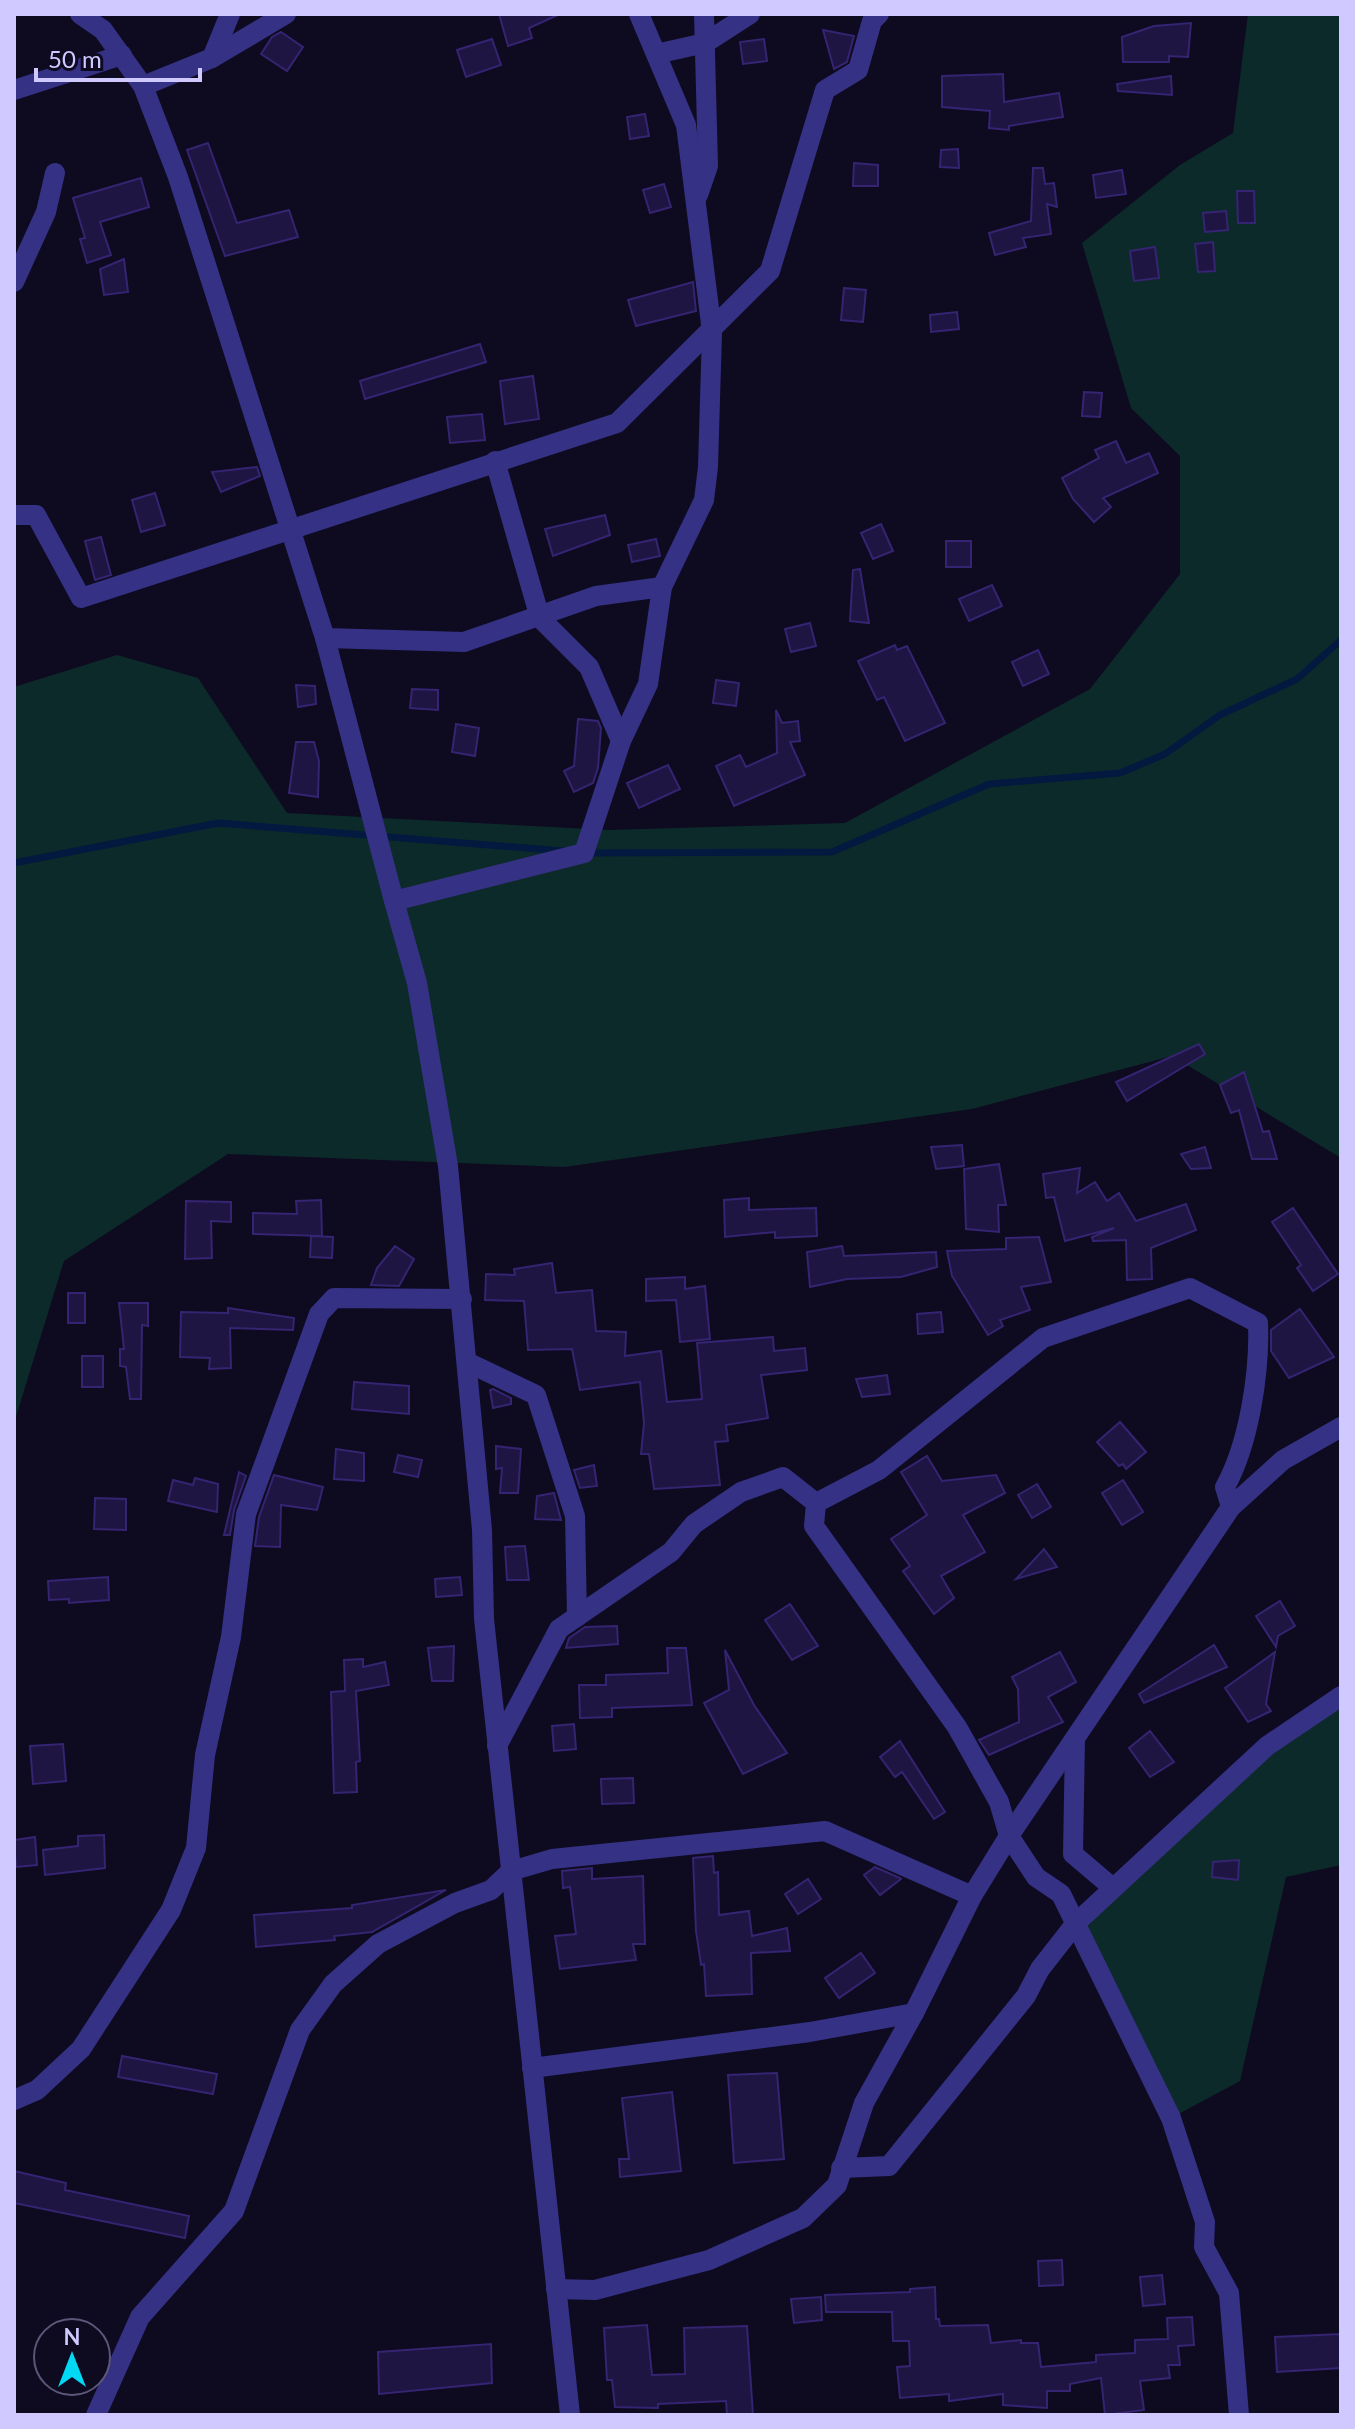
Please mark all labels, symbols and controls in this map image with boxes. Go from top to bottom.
scale bar [36,32,200,82]
text: 50 m [48,44,102,73]
north arrow [32,2317,112,2397]
text: N [64,2323,80,2350]

